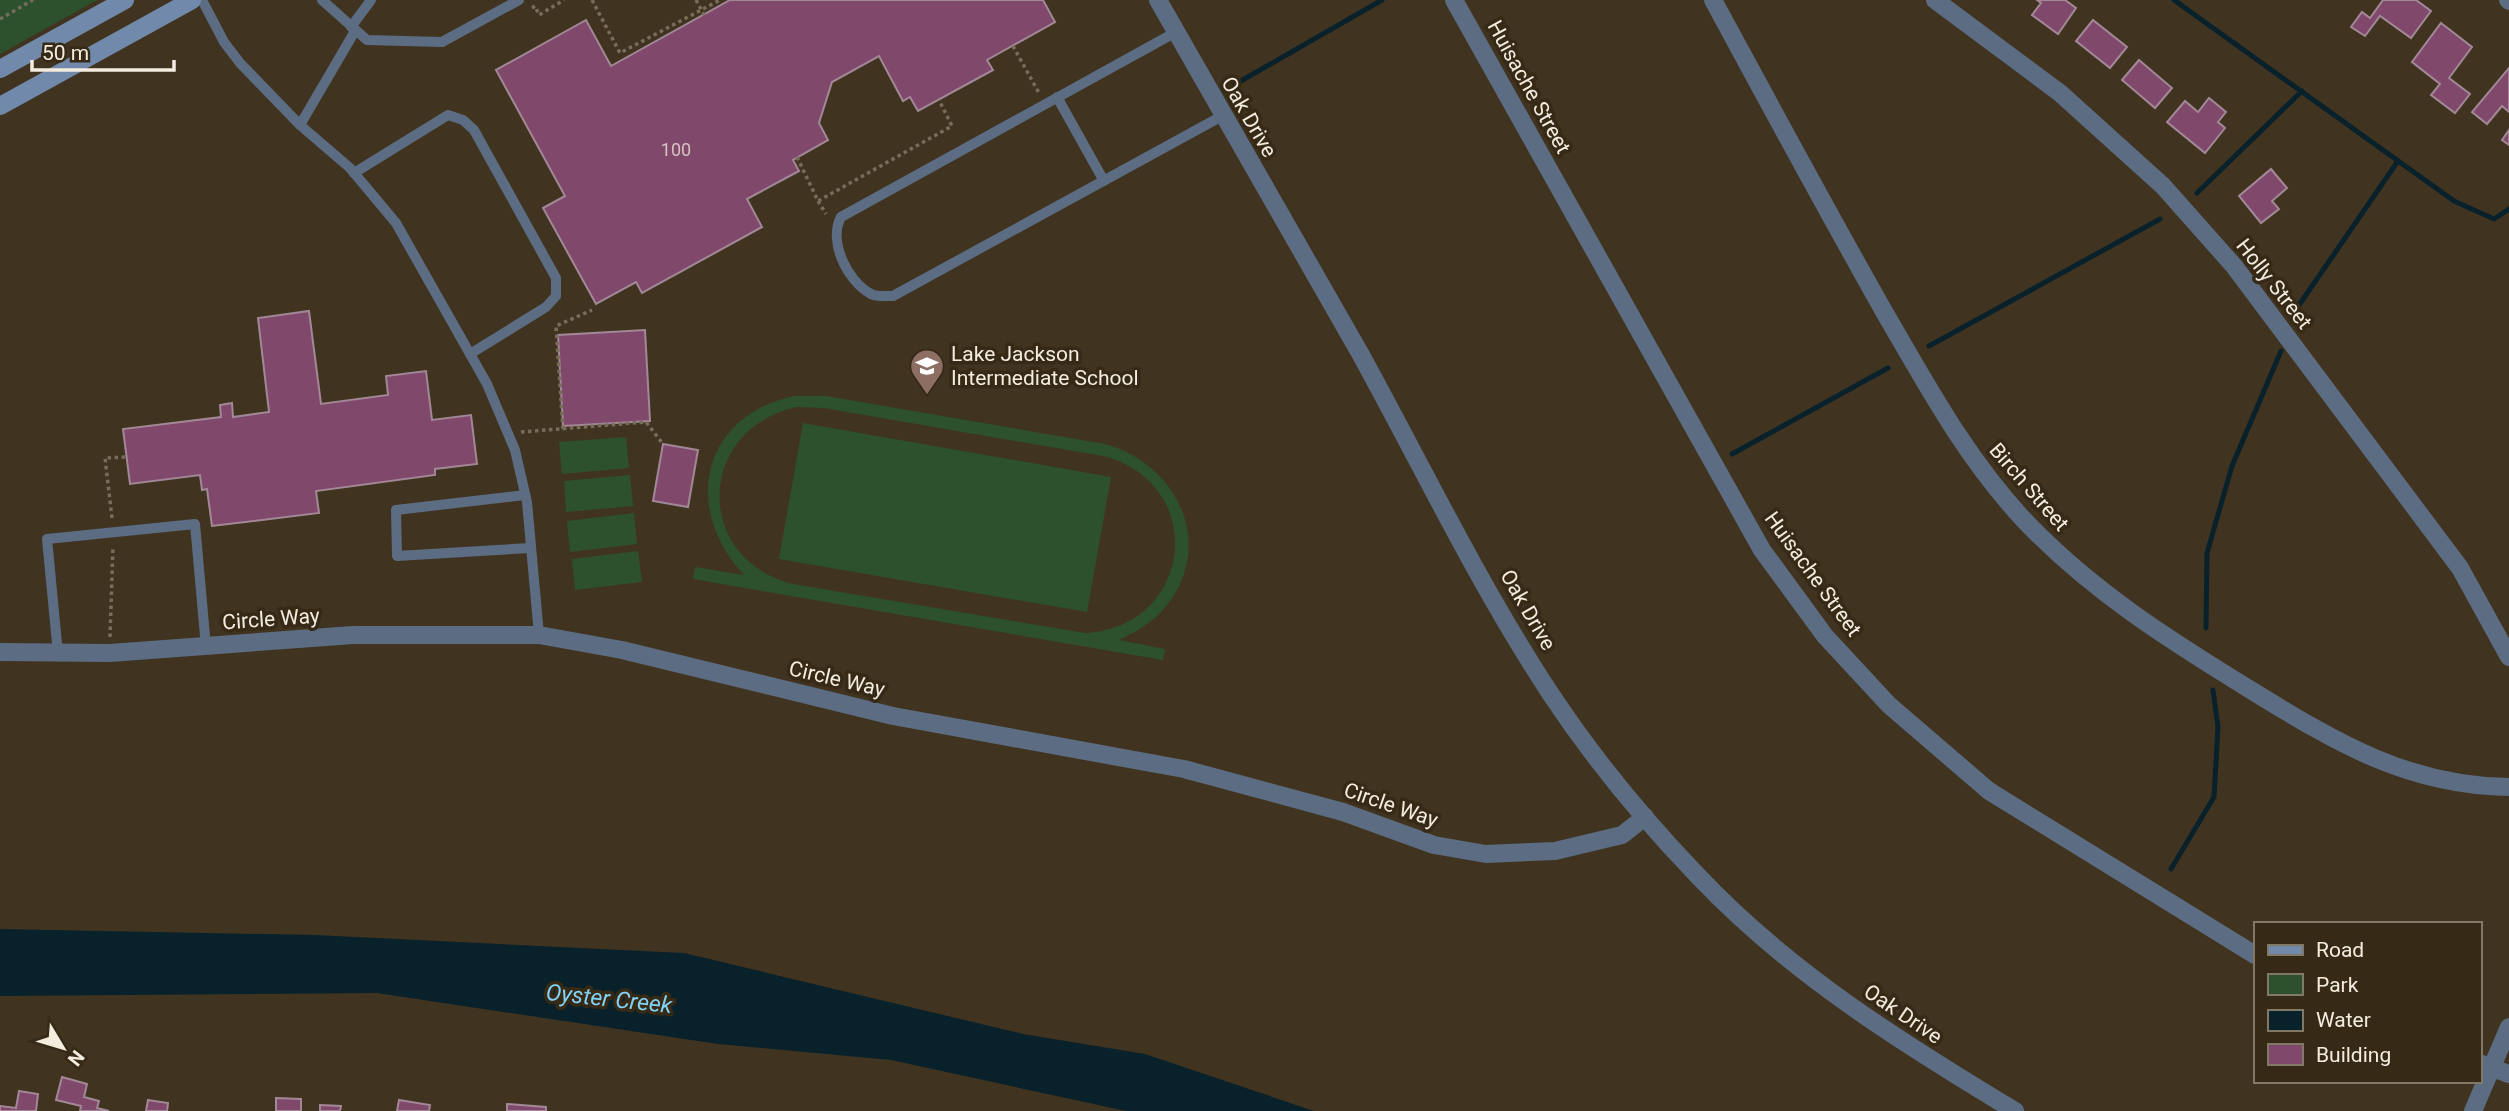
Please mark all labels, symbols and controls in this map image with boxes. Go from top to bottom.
street label: Huisache Street [1483,16,1575,158]
scale bar [32,28,173,72]
text: 50 m [42,41,89,65]
street label: Oak Drive [1216,73,1282,161]
house number: 100 [661,139,691,160]
street label: Holly Street [2231,234,2317,334]
place label: Lake Jackson Intermediate School [951,342,1139,390]
school or university icon: Lake Jackson Intermediate School [908,347,946,396]
street label: Birch Street [1984,438,2074,536]
street label: Huisache Street [1760,507,1866,641]
street label: Oak Drive [1495,566,1561,654]
street label: Circle Way [221,604,321,634]
street label: Circle Way [787,656,887,702]
street label: Circle Way [1341,778,1441,832]
legend [2254,922,2481,1083]
text: Road [2316,938,2364,962]
text: Park [2316,973,2359,997]
water label: Oyster Creek [545,979,674,1019]
street label: Oak Drive [1859,979,1947,1049]
text: Water [2316,1008,2371,1032]
north arrow [28,1013,98,1083]
text: Building [2316,1043,2391,1067]
text: N [63,1046,89,1071]

